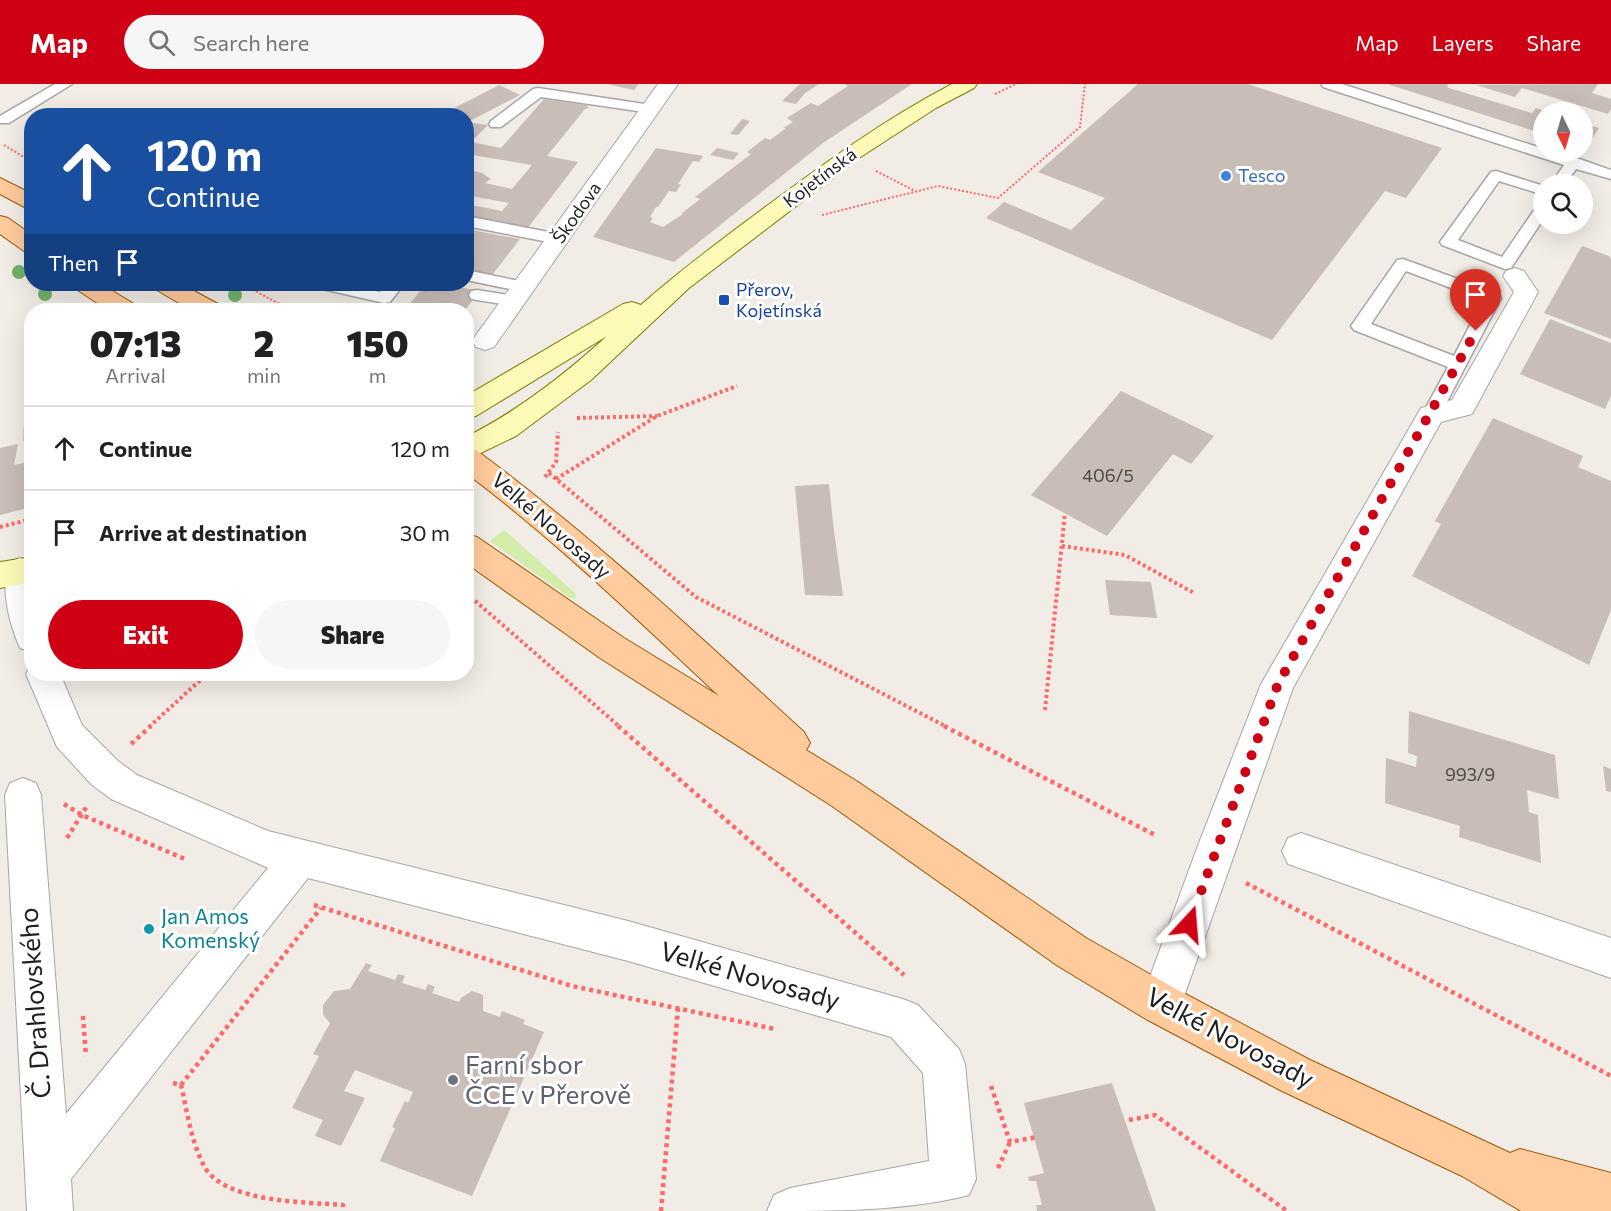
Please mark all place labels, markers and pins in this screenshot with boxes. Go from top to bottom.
place label: Tesco [1238,164,1286,186]
marker: Tesco [1219,169,1233,183]
pin [1450,269,1501,331]
place label: Přerov, Kojetínská [736,278,822,321]
marker: Přerov, Kojetínská [717,293,731,307]
place label: Jan Amos Komenský [161,903,260,952]
marker: Jan Amos Komenský [142,922,156,936]
place label: Farní sbor ČCE v Přerově [465,1048,631,1109]
marker: Farní sbor ČCE v Přerově [446,1073,460,1087]

